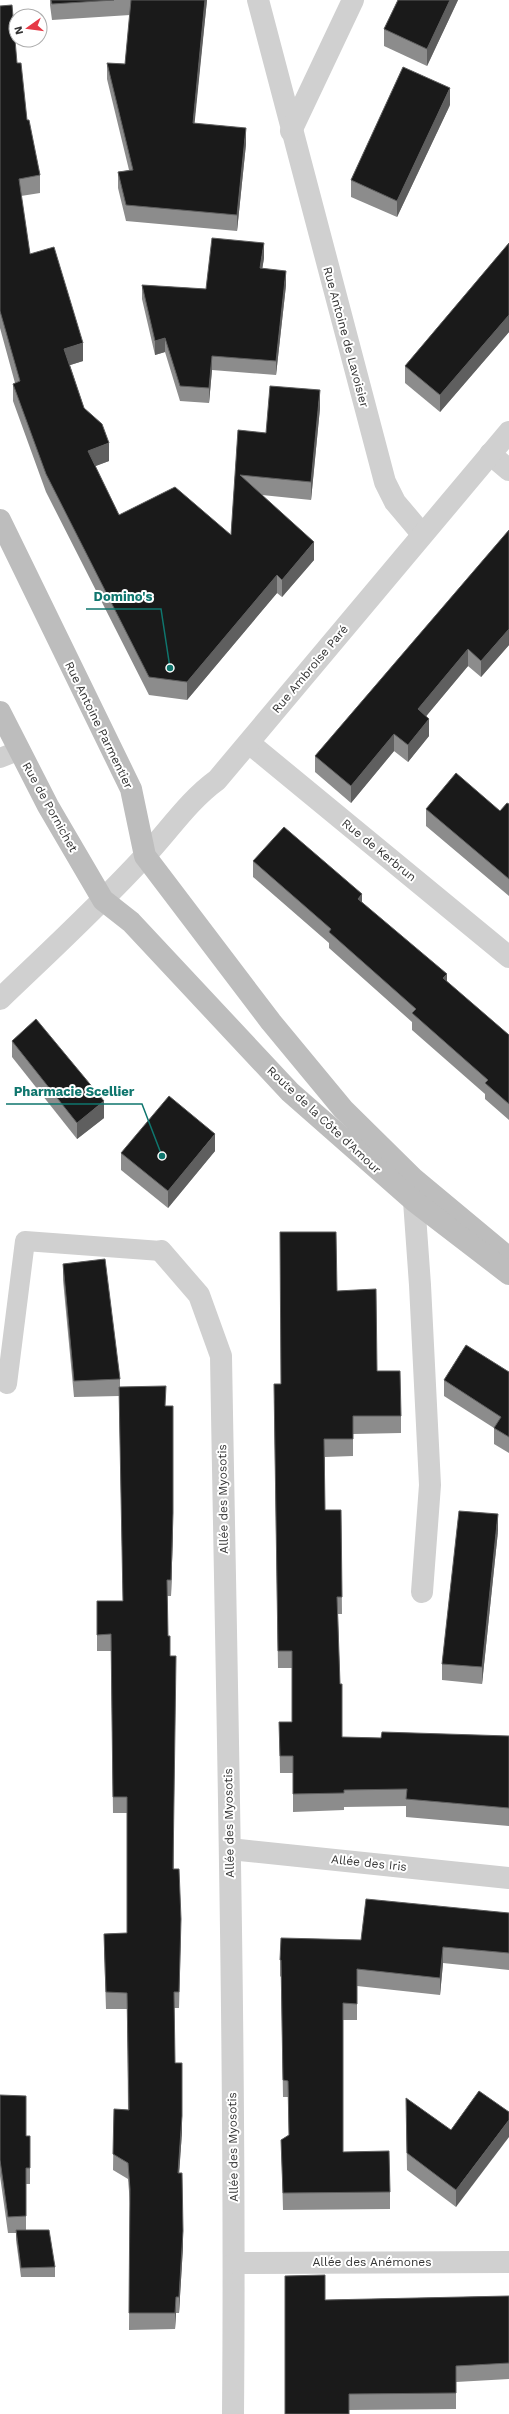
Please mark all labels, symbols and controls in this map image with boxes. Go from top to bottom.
north arrow [8,8,48,48]
text: N [11,25,26,36]
street label: Rue Antoine de Lavoisier [320,265,372,409]
callout: Domino's [86,584,161,609]
text: Domino's [94,589,152,604]
street label: Rue Ambroise Paré [269,622,351,716]
street label: Rue Antoine Parmentier [62,659,136,791]
street label: Rue de Pornichet [19,760,81,854]
street label: Rue de Kerbrun [339,816,419,884]
street label: Route de la Côte d'Amour [264,1064,384,1177]
callout: Pharmacie Scellier [6,1079,142,1104]
text: Pharmacie Scellier [14,1084,135,1099]
street label: Allée des Myosotis [215,1444,231,1554]
street label: Allée des Myosotis [221,1768,237,1878]
street label: Allée des Iris [330,1852,408,1874]
street label: Allée des Myosotis [225,2092,241,2202]
street label: Allée des Anémones [312,2255,432,2269]

